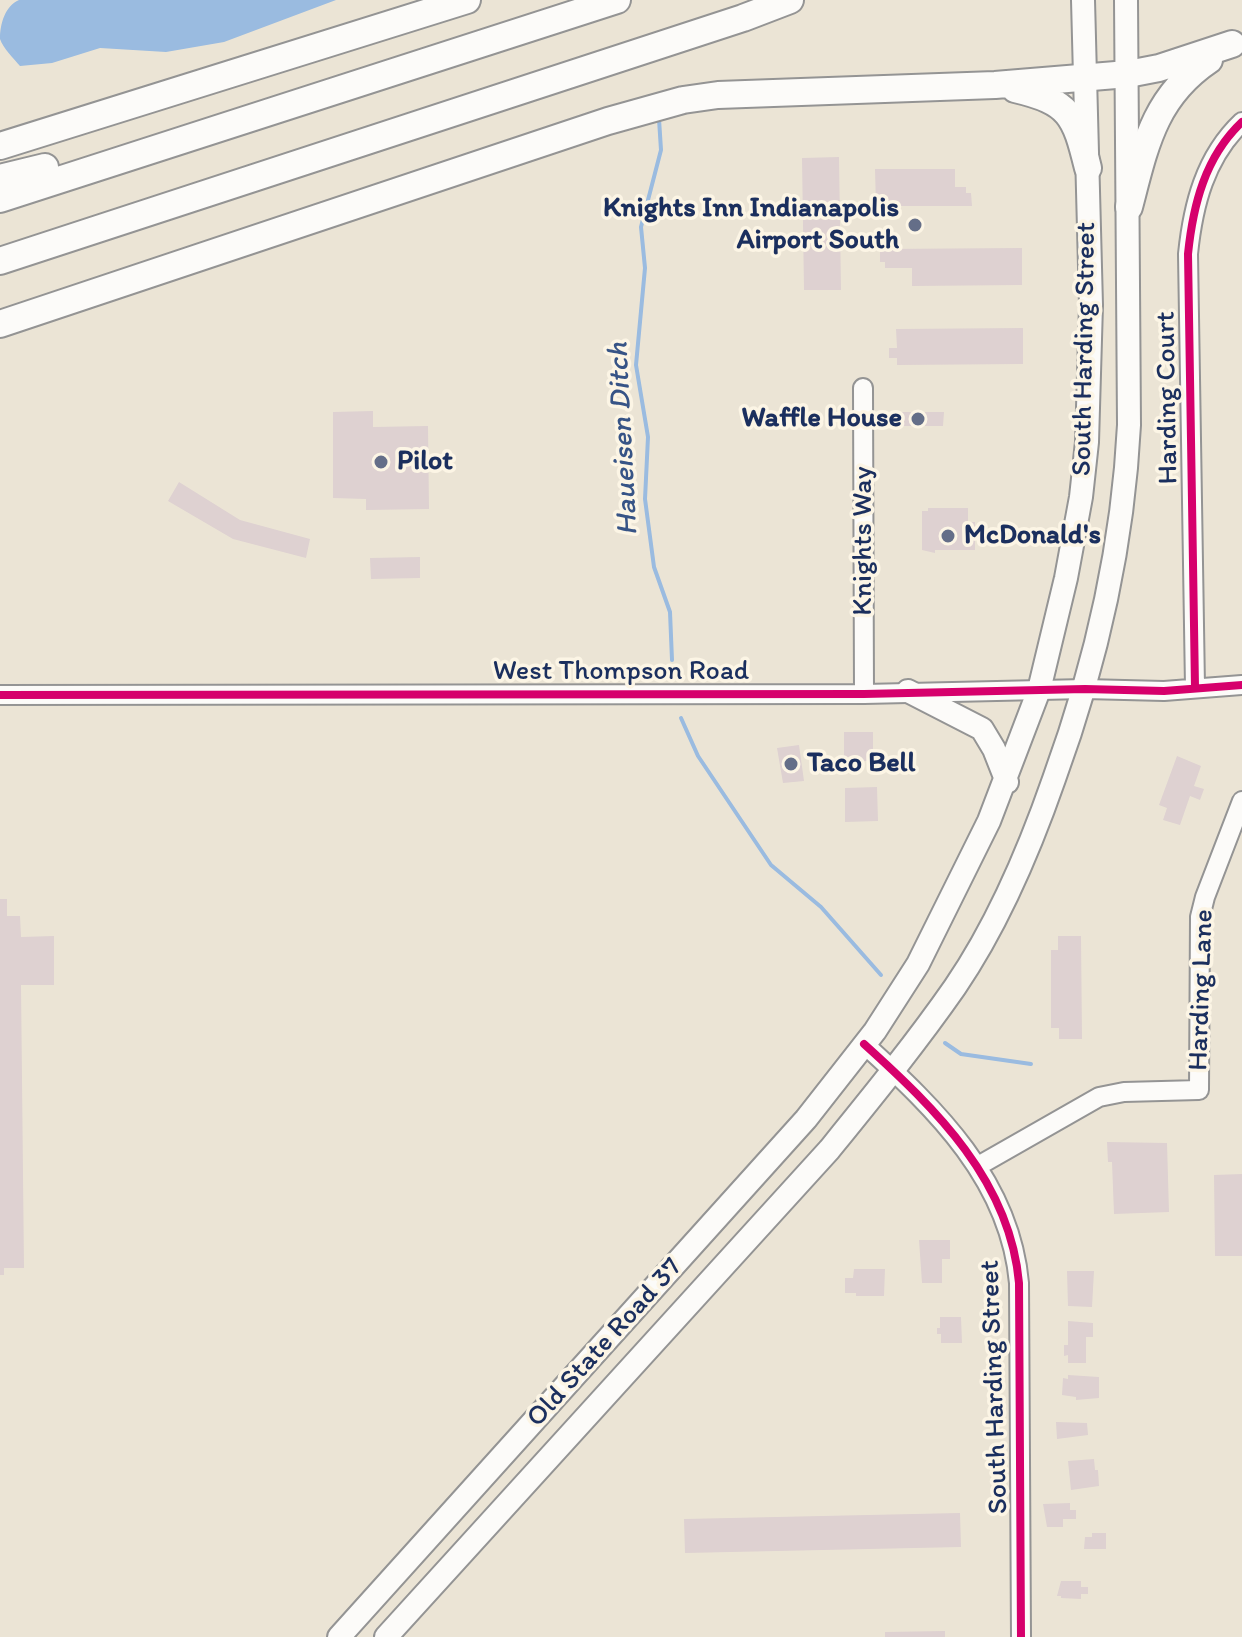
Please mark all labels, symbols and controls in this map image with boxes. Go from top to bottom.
place label: Knights Inn Indianapolis Airport South [603,192,899,258]
marker: Knights Inn Indianapolis Airport South [906,216,924,234]
street label: South Harding Street [1066,222,1104,476]
street label: Harding Court [1150,311,1186,485]
water label: Haueisen Ditch [601,341,647,537]
place label: Waffle House [742,402,902,436]
marker: Waffle House [909,410,927,428]
place label: Pilot [397,445,453,479]
marker: Pilot [372,453,390,471]
street label: Knights Way [847,466,881,616]
place label: McDonald's [964,519,1101,553]
marker: McDonald's [939,527,957,545]
street label: West Thompson Road [493,655,749,689]
place label: Taco Bell [807,747,915,781]
marker: Taco Bell [782,755,800,773]
street label: Harding Lane [1182,909,1222,1071]
street label: Old State Road 37 [520,1251,690,1435]
street label: South Harding Street [974,1259,1016,1515]

